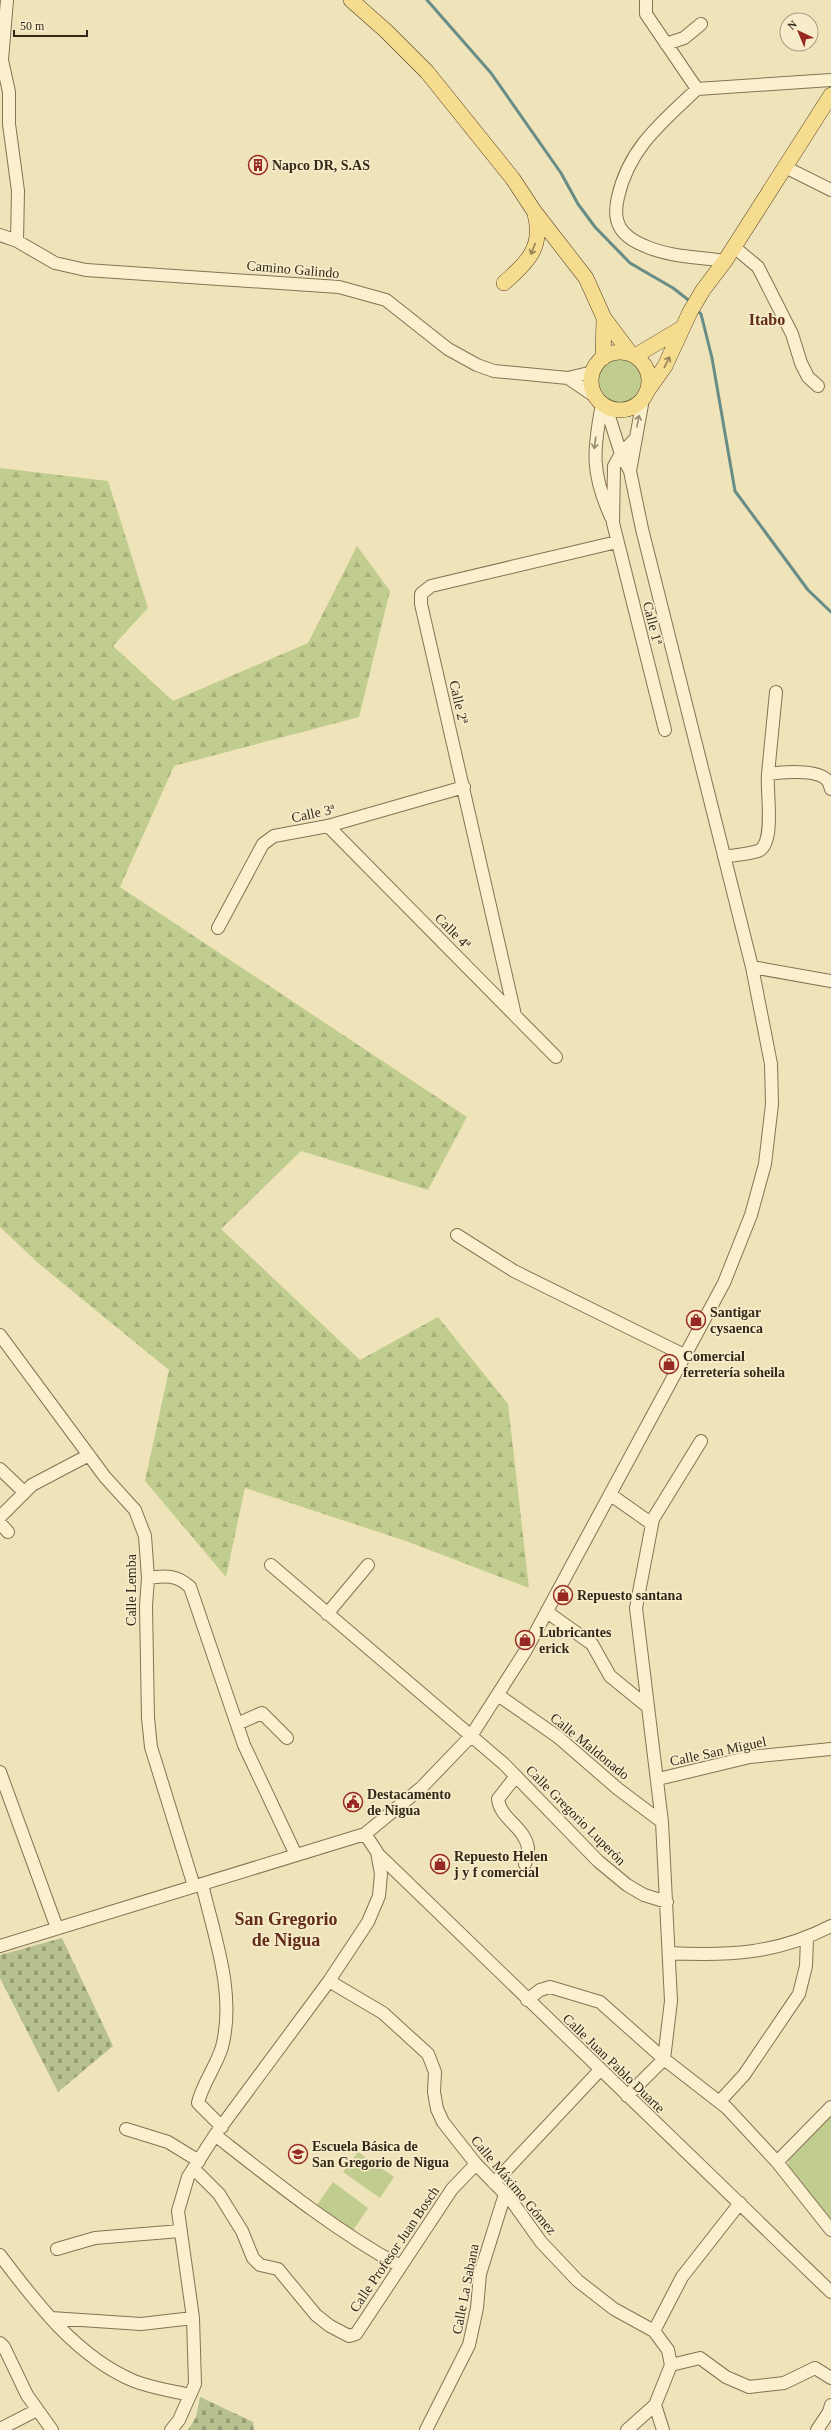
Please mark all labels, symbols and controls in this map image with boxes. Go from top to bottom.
scale bar [14,12,87,38]
north arrow [779,12,819,52]
text: N [785,18,799,32]
text: 50 m [20,19,45,33]
building icon: Napco DR, S.AS [247,154,269,176]
place label: Napco DR, S.AS [272,158,370,173]
one-way arrow [529,242,537,254]
street label: Camino Galindo [246,258,340,281]
district label: Itabo [749,311,785,328]
one-way arrow [664,357,671,369]
one-way arrow [635,415,643,428]
one-way arrow [591,436,599,449]
street label: Calle 1ª [640,600,665,646]
street label: Calle 2ª [446,679,471,725]
street label: Calle 3ª [290,802,336,825]
street label: Calle 4ª [432,911,474,952]
place label: Santigar cysaenca [710,1305,763,1336]
shop icon: Santigar cysaenca [685,1309,707,1331]
place label: Comercial ferretería soheila [683,1349,785,1380]
shop icon: Comercial ferretería soheila [658,1353,680,1375]
street label: Calle Lemba [124,1553,139,1626]
shop icon: Repuesto santana [552,1584,574,1606]
place label: Repuesto santana [577,1588,682,1603]
place label: Lubricantes erick [539,1625,612,1656]
shop icon: Lubricantes erick [514,1629,536,1651]
street label: Calle Maldonado [547,1710,632,1783]
street label: Calle San Miguel [669,1734,768,1769]
street label: Calle Gregorio Luperón [523,1762,629,1868]
place label: Destacamento de Nigua [367,1787,451,1818]
public building icon: Destacamento de Nigua [342,1791,364,1813]
place label: Repuesto Helen j y f comercial [453,1849,548,1880]
shop icon: Repuesto Helen j y f comercial [429,1853,451,1875]
district label: San Gregorio de Nigua [234,1909,338,1950]
street label: Calle Juan Pablo Duarte [560,2011,668,2116]
street label: Calle Máximo Gómez [468,2133,559,2238]
place label: Escuela Básica de San Gregorio de Nigua [312,2139,449,2170]
school or university icon: Escuela Básica de San Gregorio de Nigua [287,2143,309,2165]
street label: Calle Profesor Juan Bosch [347,2184,442,2315]
street label: Calle La Sabana [449,2242,482,2336]

